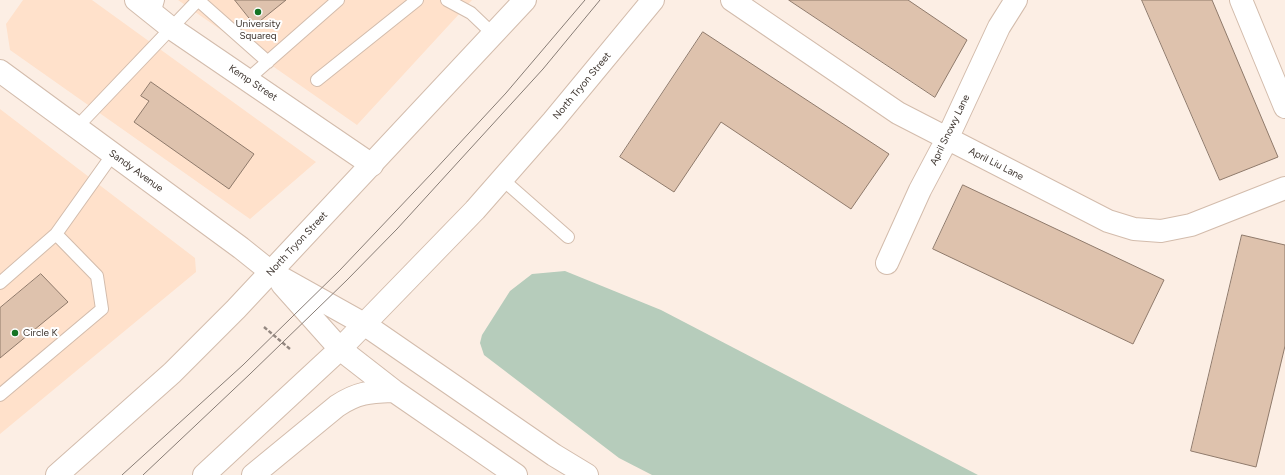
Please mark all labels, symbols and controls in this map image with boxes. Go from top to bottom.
marker: University Squareq [253,7,263,17]
place label: University Squareq [236,18,280,42]
street label: North Tryon Street [550,50,614,122]
street label: Kemp Street [226,62,280,104]
street label: April Snowy Lane [928,93,972,167]
street label: April Liu Lane [967,145,1025,183]
street label: Sandy Avenue [106,147,166,195]
street label: North Tryon Street [264,209,330,279]
place label: Circle K [23,327,58,339]
marker: Circle K [10,328,20,338]

